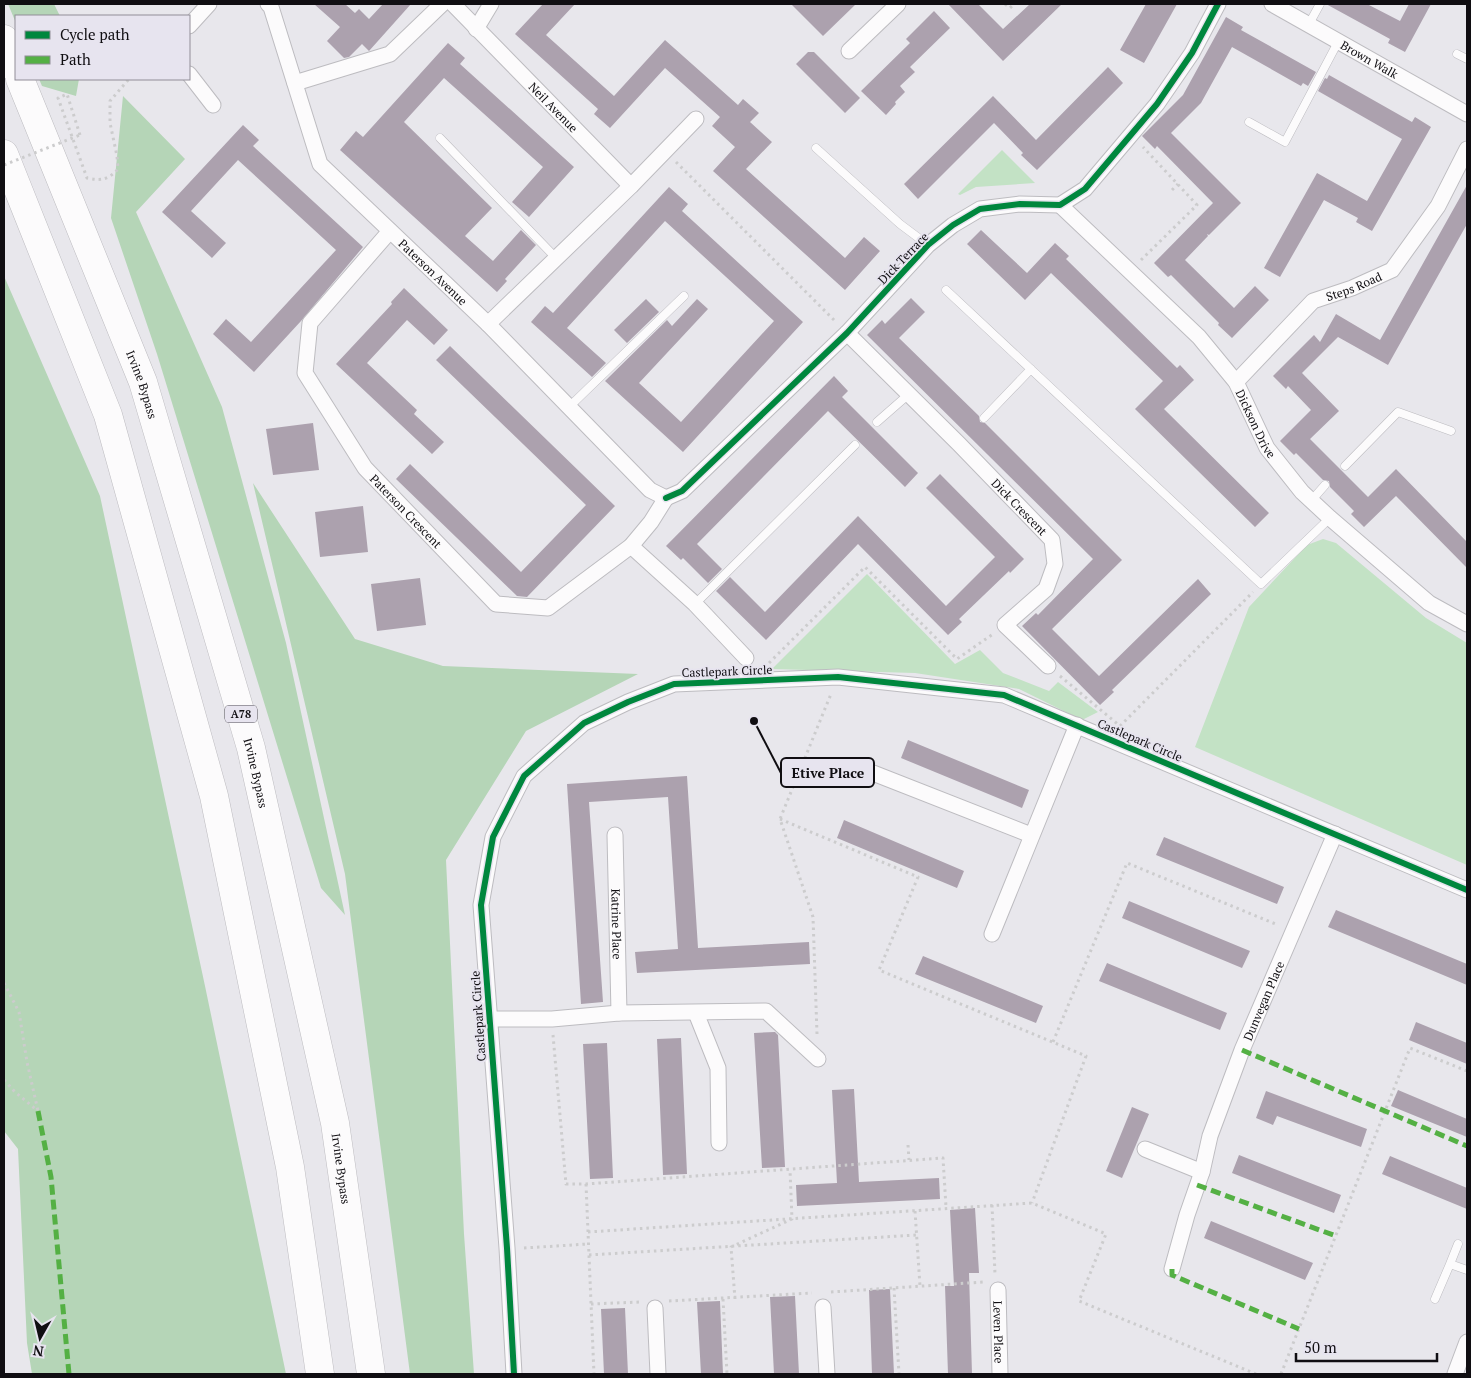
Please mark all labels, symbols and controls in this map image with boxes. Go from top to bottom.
legend [15,15,190,80]
text: Cycle path [60,24,130,44]
street label: Brown Walk [1338,37,1402,82]
text: Path [60,49,91,69]
street label: Neil Avenue [526,79,581,135]
street label: Dick Terrace [875,229,931,287]
street label: Paterson Avenue [396,236,471,308]
street label: Steps Road [1324,268,1384,304]
street label: Irvine Bypass [123,348,161,420]
street label: Dickson Drive [1233,387,1279,461]
street label: Paterson Crescent [367,471,446,551]
street label: Dick Crescent [989,475,1051,539]
street label: Castlepark Circle [681,662,773,680]
road number: A78 [225,706,257,722]
street label: Castlepark Circle [1095,715,1185,765]
street label: Irvine Bypass [241,736,272,809]
callout: Etive Place [781,758,874,787]
text: Etive Place [792,763,865,782]
street label: Katrine Place [609,888,625,960]
street label: Dunvegan Place [1240,959,1287,1043]
street label: Castlepark Circle [467,970,489,1062]
street label: Irvine Bypass [329,1132,354,1205]
street label: Leven Place [991,1300,1007,1364]
north arrow [15,1313,65,1363]
scale bar [1296,1330,1437,1362]
text: 50 m [1304,1337,1337,1357]
text: N [31,1341,45,1362]

